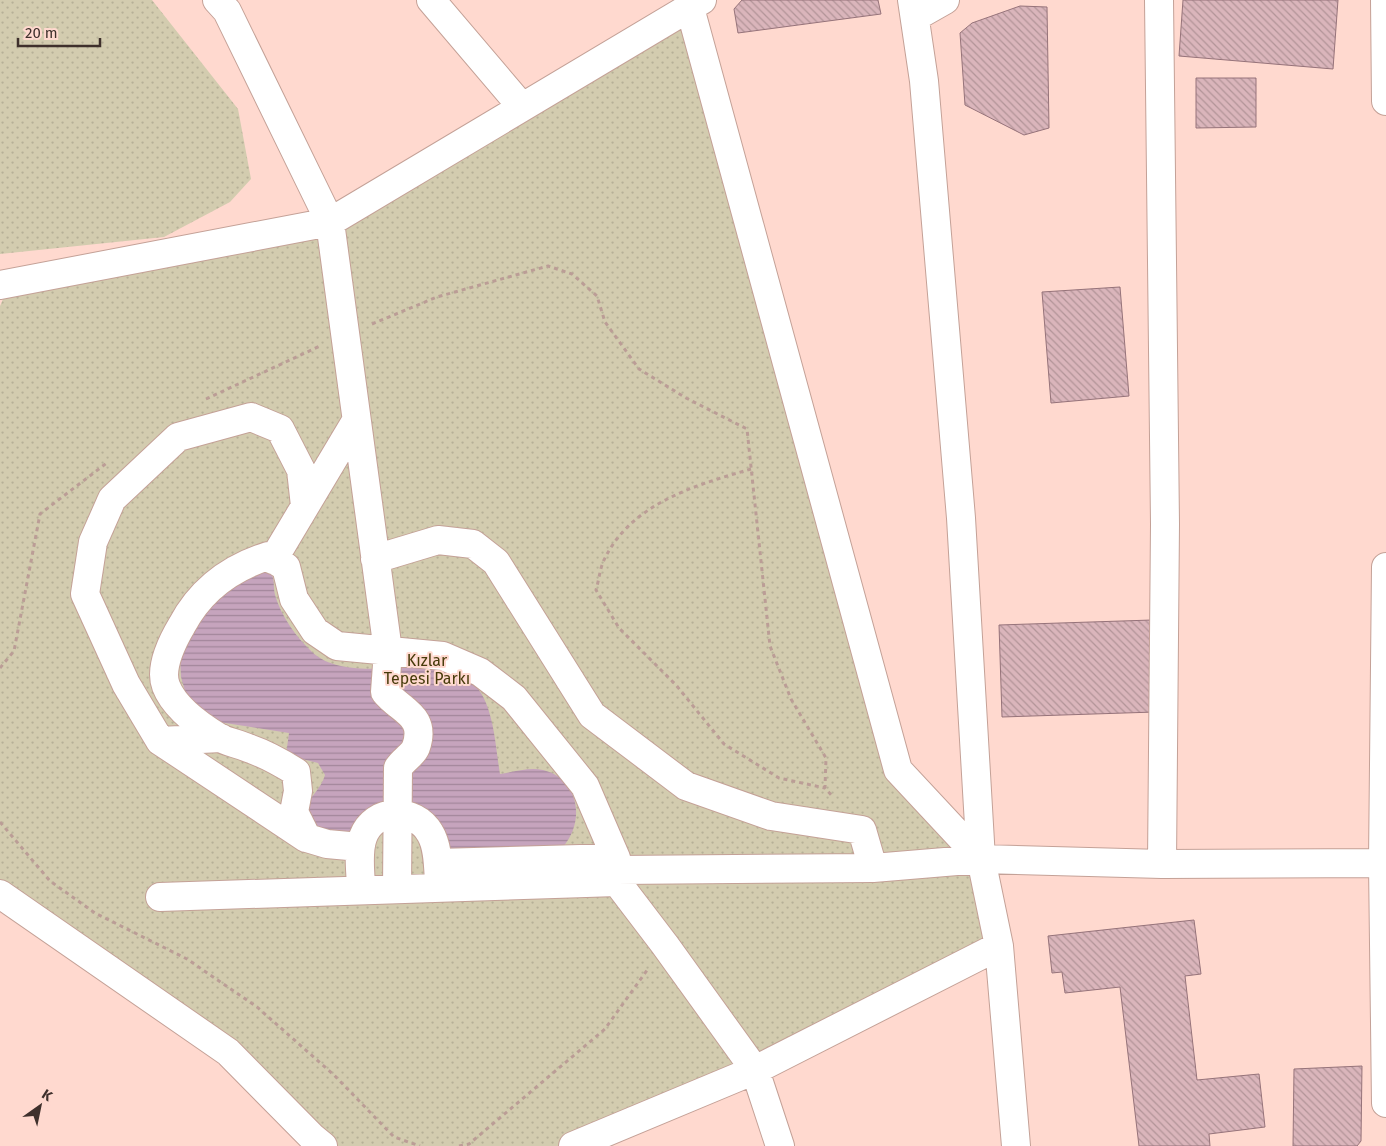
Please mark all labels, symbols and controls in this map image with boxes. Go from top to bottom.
scale bar [18,15,100,47]
text: 20 m [25,24,58,42]
park label: Kızlar Tepesi Parkı [384,651,470,688]
north arrow [15,1081,65,1131]
text: K [38,1086,56,1106]

